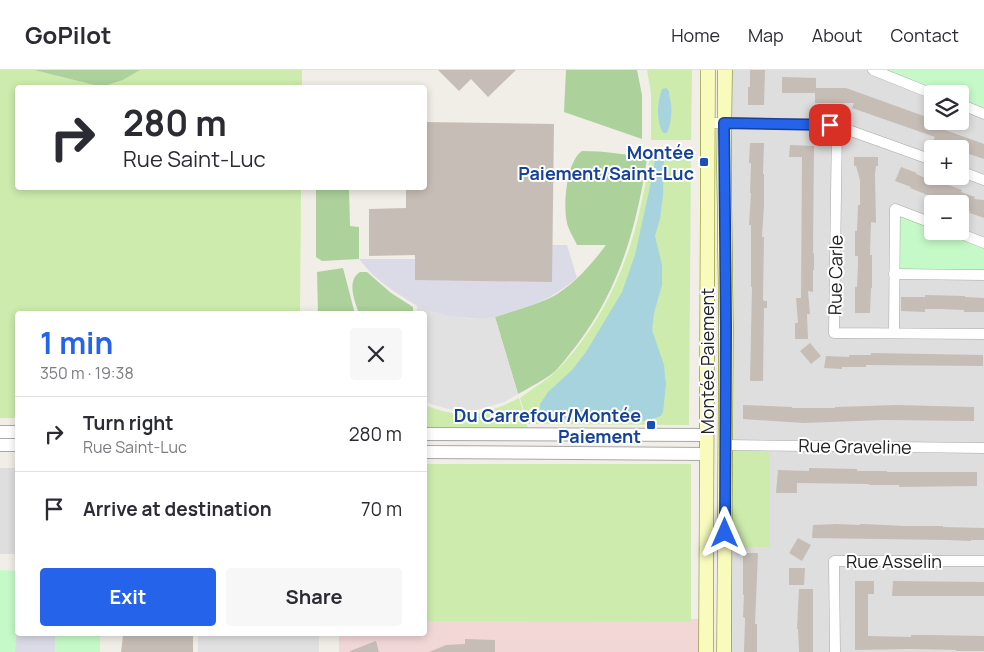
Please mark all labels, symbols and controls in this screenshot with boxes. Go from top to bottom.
text: GoPilot [25,18,111,51]
text: Home [671,23,720,47]
text: Map [748,23,784,47]
text: About [812,23,862,47]
text: Contact [890,23,959,47]
map controls [924,85,969,240]
button: layers [924,85,969,130]
text: 280 m [123,99,227,147]
pin [809,104,851,146]
icon: right [40,105,105,170]
icon: arrive [816,111,844,139]
place label: Montée Paiement/Saint-Luc [518,140,694,185]
button: + [924,140,969,185]
text: Rue Saint-Luc [123,144,266,174]
marker: Montée Paiement/Saint-Luc [698,156,710,168]
button: − [924,195,969,240]
street label: Rue Carle [822,235,848,315]
street label: Montée Paiement [695,288,719,434]
text: 1 min [40,322,113,363]
button: close [350,328,402,380]
text: 350 m · 19:38 [40,362,134,384]
place label: Du Carrefour/Montée Paiement [454,403,641,448]
text: Turn right [83,410,173,436]
marker: Du Carrefour/Montée Paiement [645,419,657,431]
icon: right [40,420,68,448]
text: 280 m [349,421,402,447]
street label: Rue Graveline [798,433,912,459]
text: Rue Saint-Luc [83,436,187,458]
icon: arrive [40,495,68,523]
text: Arrive at destination [83,496,272,522]
text: 70 m [361,496,402,522]
position arrow [698,506,750,558]
street label: Rue Asselin [846,549,942,573]
button: Exit [40,568,216,626]
button: Share [226,568,402,626]

